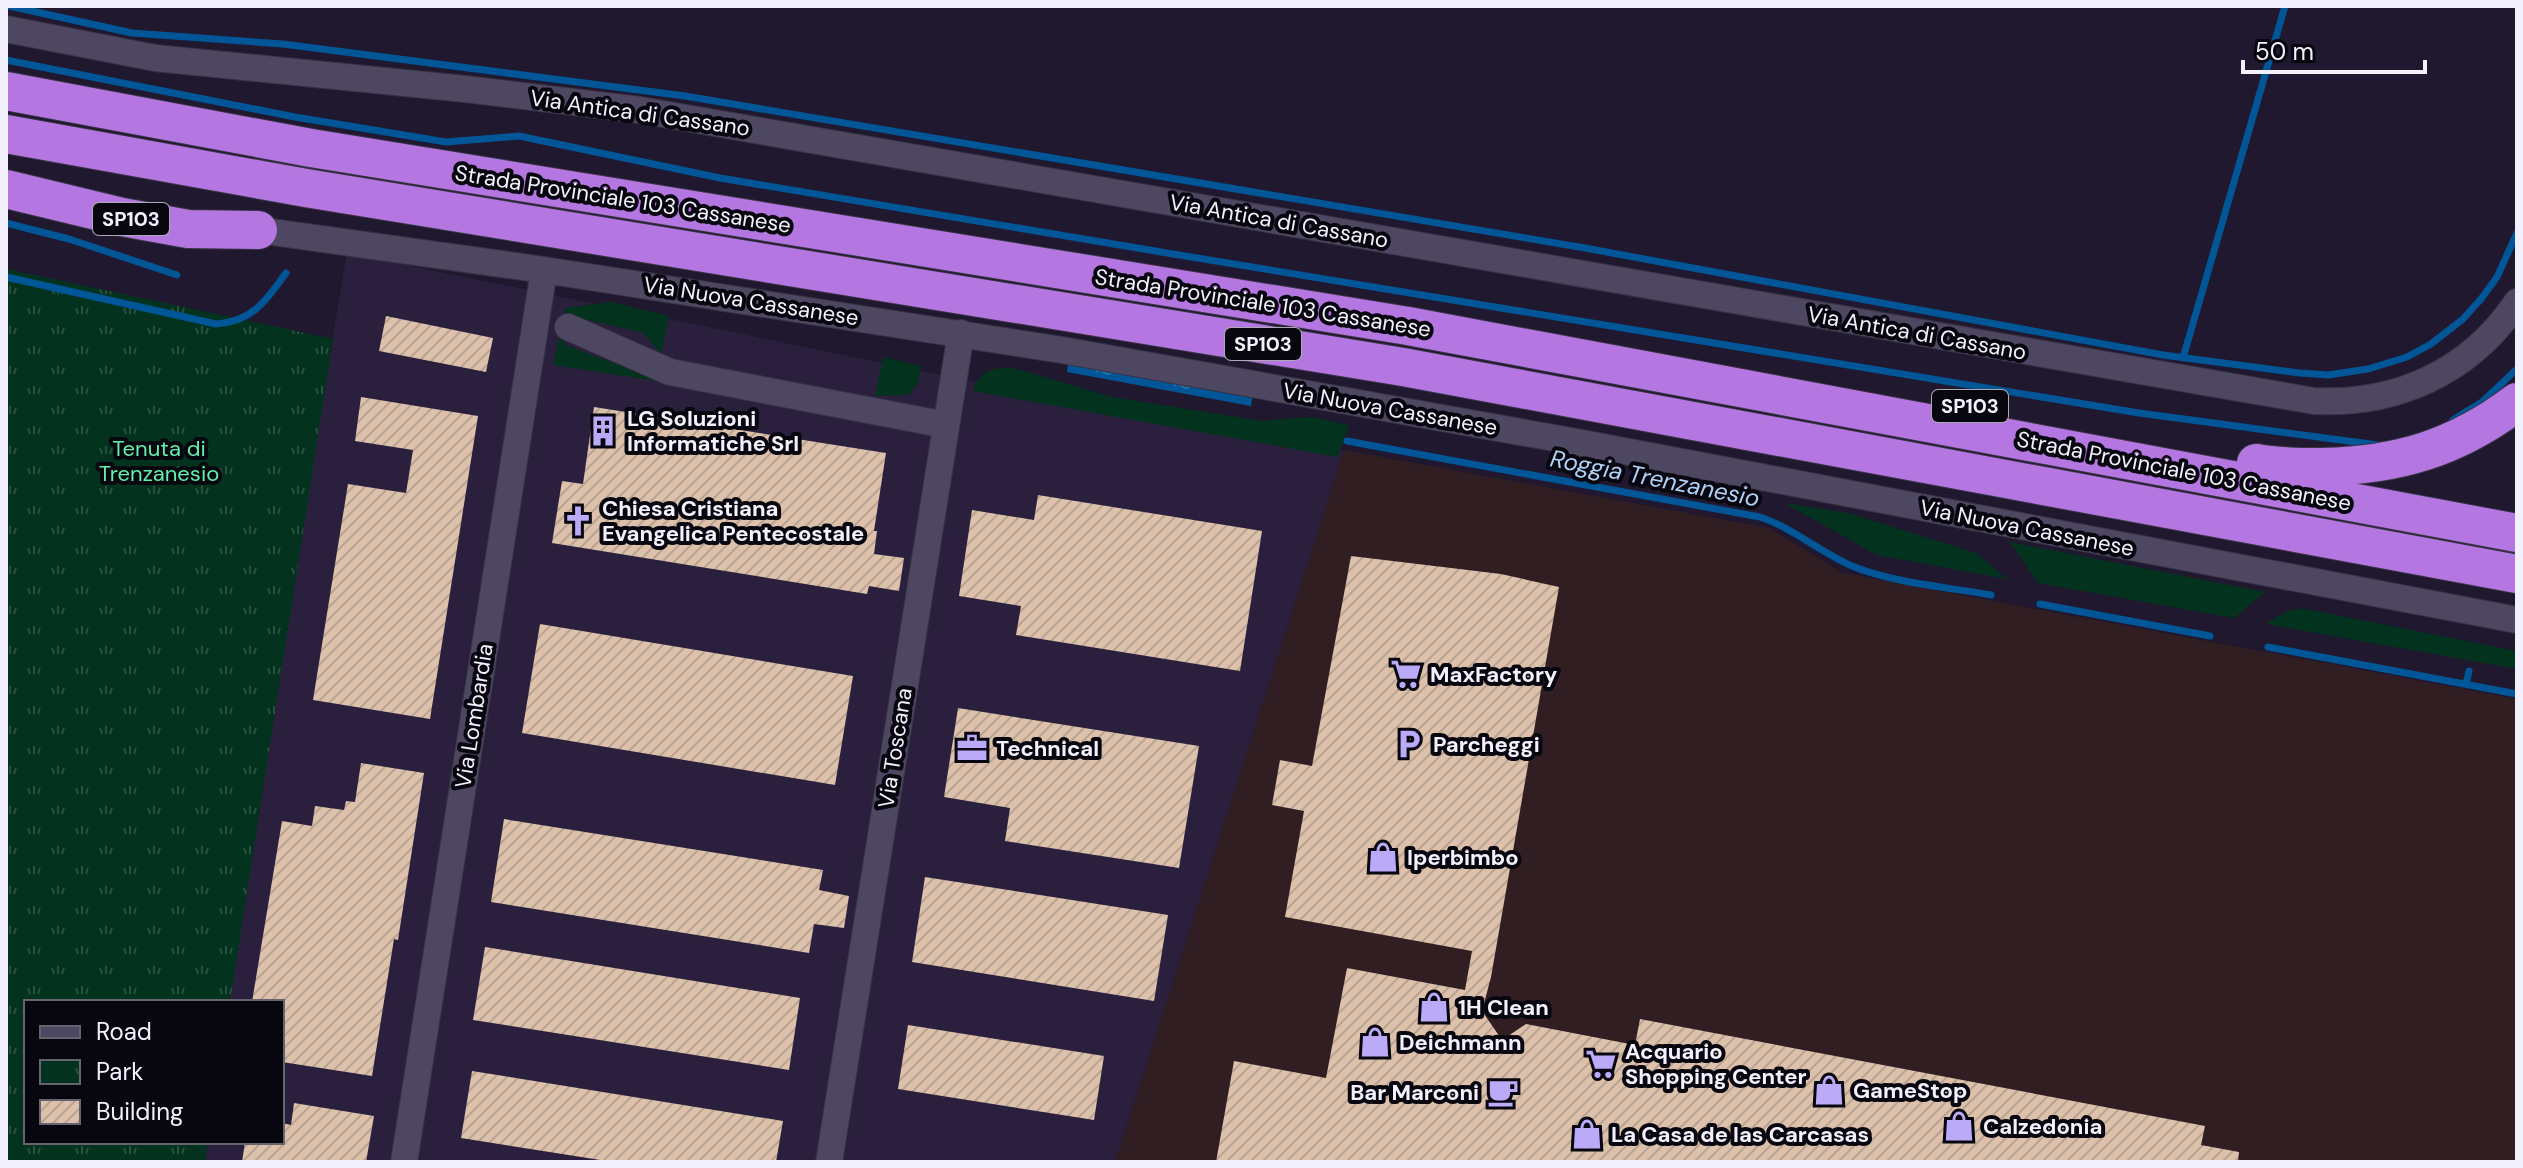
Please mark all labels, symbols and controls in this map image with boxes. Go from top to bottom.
scale bar [2243,24,2425,74]
text: 50 m [2255,36,2314,67]
street label: Via Antica di Cassano [528,83,752,143]
street label: Strada Provinciale 103 Cassanese [453,158,793,240]
street label: Via Antica di Cassano [1167,187,1391,255]
road number: SP103 [93,203,169,235]
street label: Strada Provinciale 103 Cassanese [1093,262,1433,344]
street label: Via Nuova Cassanese [641,270,861,332]
street label: Via Antica di Cassano [1805,299,2029,367]
road number: SP103 [1225,328,1301,360]
street label: Via Nuova Cassanese [1280,376,1500,442]
road number: SP103 [1932,390,2008,422]
place label: LG Soluzioni Informatiche Srl [627,404,799,458]
building icon: LG Soluzioni Informatiche Srl [586,414,620,448]
street label: Strada Provinciale 103 Cassanese [2014,424,2354,518]
park label: Tenuta di Trenzanesio [99,434,219,488]
water label: Roggia Trenzanesio [1548,442,1762,514]
street label: Via Nuova Cassanese [1918,493,2136,563]
place label: Chiesa Cristiana Evangelica Pentecostale [602,494,864,548]
church icon: Chiesa Cristiana Evangelica Pentecostale [561,504,595,538]
street label: Via Lombardia [448,642,500,790]
supermarket icon: MaxFactory [1389,657,1423,691]
place label: MaxFactory [1430,660,1557,689]
street label: Via Toscana [871,686,919,810]
parking icon: Parcheggi [1392,727,1426,761]
place label: Parcheggi [1433,730,1540,759]
office icon: Technical [955,731,989,765]
place label: Technical [996,734,1099,763]
shop icon: Iperbimbo [1366,840,1400,874]
place label: Iperbimbo [1407,843,1519,872]
shop icon: 1H Clean [1417,990,1451,1024]
place label: 1H Clean [1458,993,1549,1022]
legend [24,1000,284,1144]
text: Road [96,1016,152,1047]
shop icon: Deichmann [1358,1025,1392,1059]
place label: Deichmann [1399,1028,1522,1057]
place label: Acquario Shopping Center [1625,1037,1807,1091]
supermarket icon: Acquario Shopping Center [1584,1047,1618,1081]
text: Park [96,1056,143,1087]
shop icon: GameStop [1812,1073,1846,1107]
cafe icon: Bar Marconi [1486,1075,1520,1109]
place label: GameStop [1853,1076,1967,1105]
place label: Bar Marconi [1350,1078,1479,1107]
text: Building [96,1096,183,1127]
shop icon: Calzedonia [1942,1109,1976,1143]
place label: Calzedonia [1983,1112,2102,1141]
shop icon: La Casa de las Carcasas [1570,1117,1604,1151]
place label: La Casa de las Carcasas [1611,1120,1869,1149]

